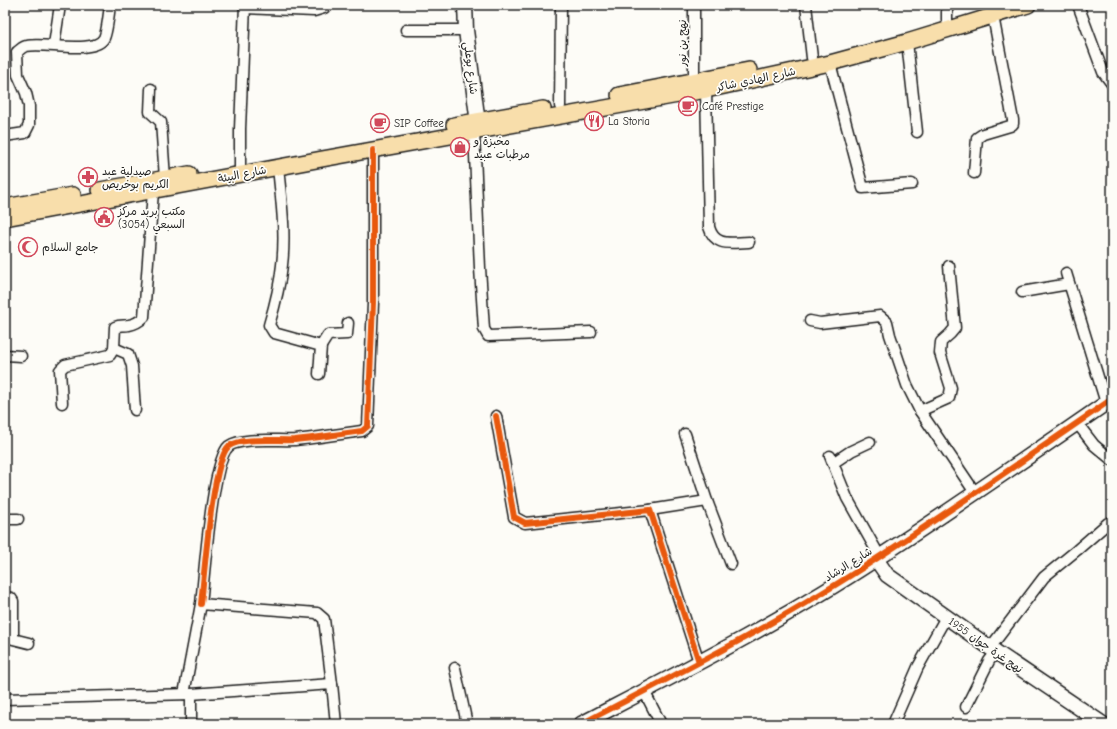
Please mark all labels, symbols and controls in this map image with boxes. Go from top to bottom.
street label: نهج بن نور [676,20,690,67]
street label: شارع بوعلي [457,41,480,95]
street label: شارع الهادي شاكر [714,65,797,96]
cafe icon: Café Prestige [677,95,699,117]
place label: Café Prestige [702,100,764,113]
restaurant icon: La Storia [583,110,605,132]
cafe icon: SIP Coffee [369,112,391,134]
place label: La Storia [608,115,650,128]
place label: SIP Coffee [394,117,444,130]
place label: مخبزة و مرطبات عبيد [473,135,530,162]
shop icon: مخبزة و مرطبات عبيد [449,136,471,158]
street label: شارع البيئة [217,163,268,188]
place label: صيدلية عبد الكريم بوخريص [102,165,169,193]
pharmacy icon: صيدلية عبد الكريم بوخريص [77,166,99,188]
place label: مكتب بريد مركز السبعي (3054) [117,205,186,235]
public building icon: مكتب بريد مركز السبعي (3054) [93,206,115,228]
mosque icon: جامع السلام [17,236,39,258]
place label: جامع السلام [42,241,99,256]
street label: شارع الرشاد [822,545,876,586]
street label: نهج غرة جوان 1955 [945,615,1025,677]

